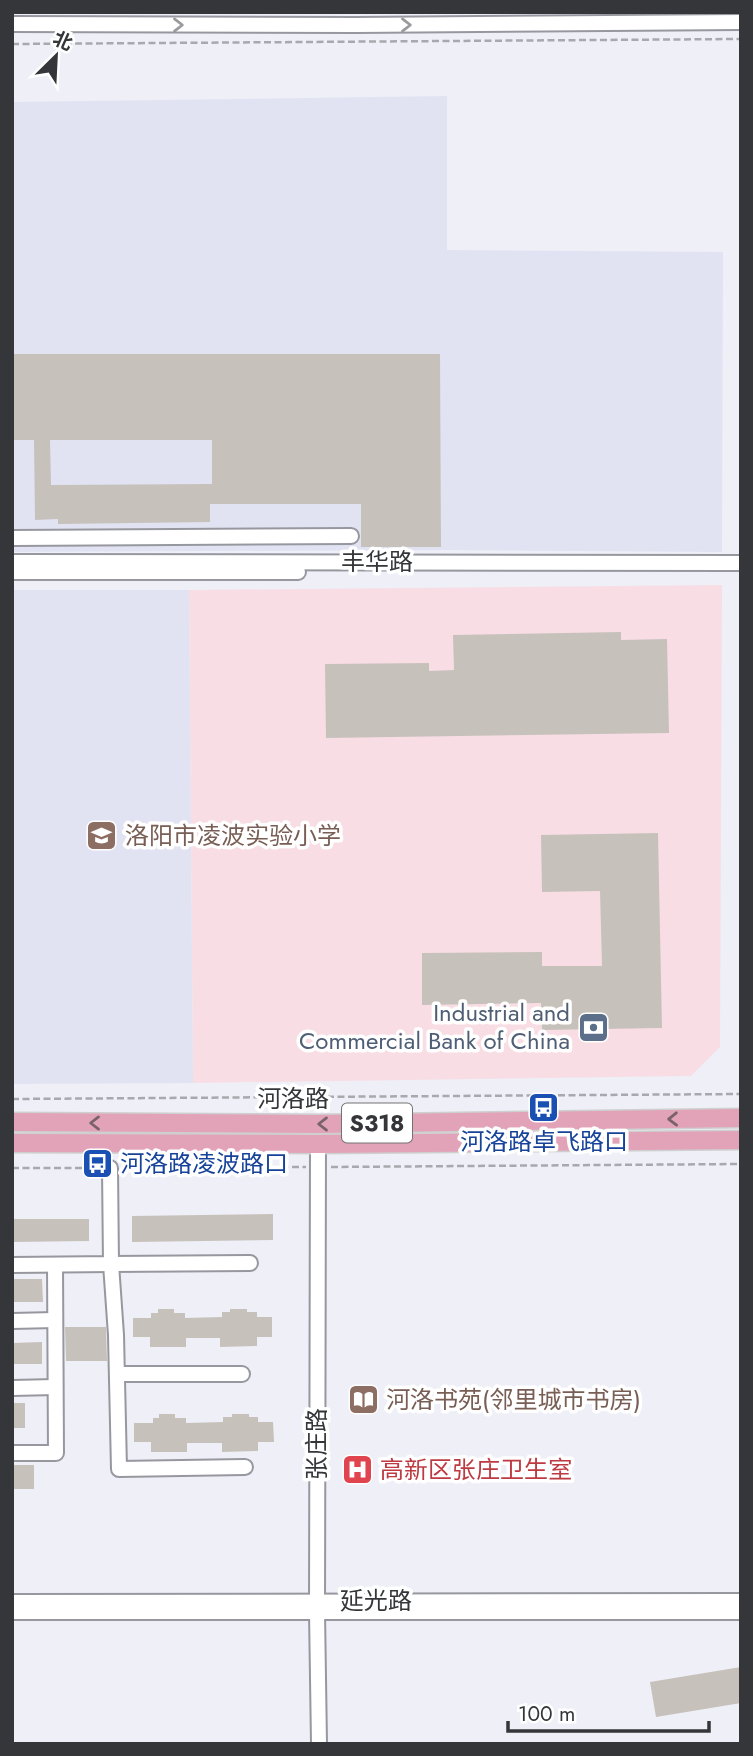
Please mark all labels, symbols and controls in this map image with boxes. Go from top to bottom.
one-way arrow [174,17,184,33]
one-way arrow [401,17,412,33]
north arrow [21,21,91,91]
text: 北 [49,25,77,57]
street label: 丰华路 [341,544,413,579]
place label: 洛阳市凌波实验小学 [125,818,341,853]
school or university icon: 洛阳市凌波实验小学 [85,819,119,853]
place label: Industrial and Commercial Bank of China [299,995,570,1058]
bank icon: Industrial and Commercial Bank of China [576,1010,610,1044]
street label: 河洛路 [257,1081,329,1116]
bus stop icon: 河洛路卓飞路口 [527,1091,561,1125]
road number: S318 [342,1104,412,1142]
one-way arrow [667,1112,678,1127]
one-way arrow [89,1115,100,1131]
one-way arrow [317,1116,327,1132]
place label: 河洛路卓飞路口 [460,1124,628,1159]
place label: 河洛路凌波路口 [120,1146,288,1181]
bus stop icon: 河洛路凌波路口 [80,1147,114,1181]
place label: 河洛书苑(邻里城市书房) [386,1382,641,1417]
library icon: 河洛书苑(邻里城市书房) [346,1383,380,1417]
street label: 张庄路 [299,1408,334,1480]
place label: 高新区张庄卫生室 [380,1452,572,1487]
hospital icon: 高新区张庄卫生室 [340,1453,374,1487]
street label: 延光路 [340,1583,412,1618]
scale bar [508,1690,709,1734]
text: 100 m [518,1699,575,1729]

